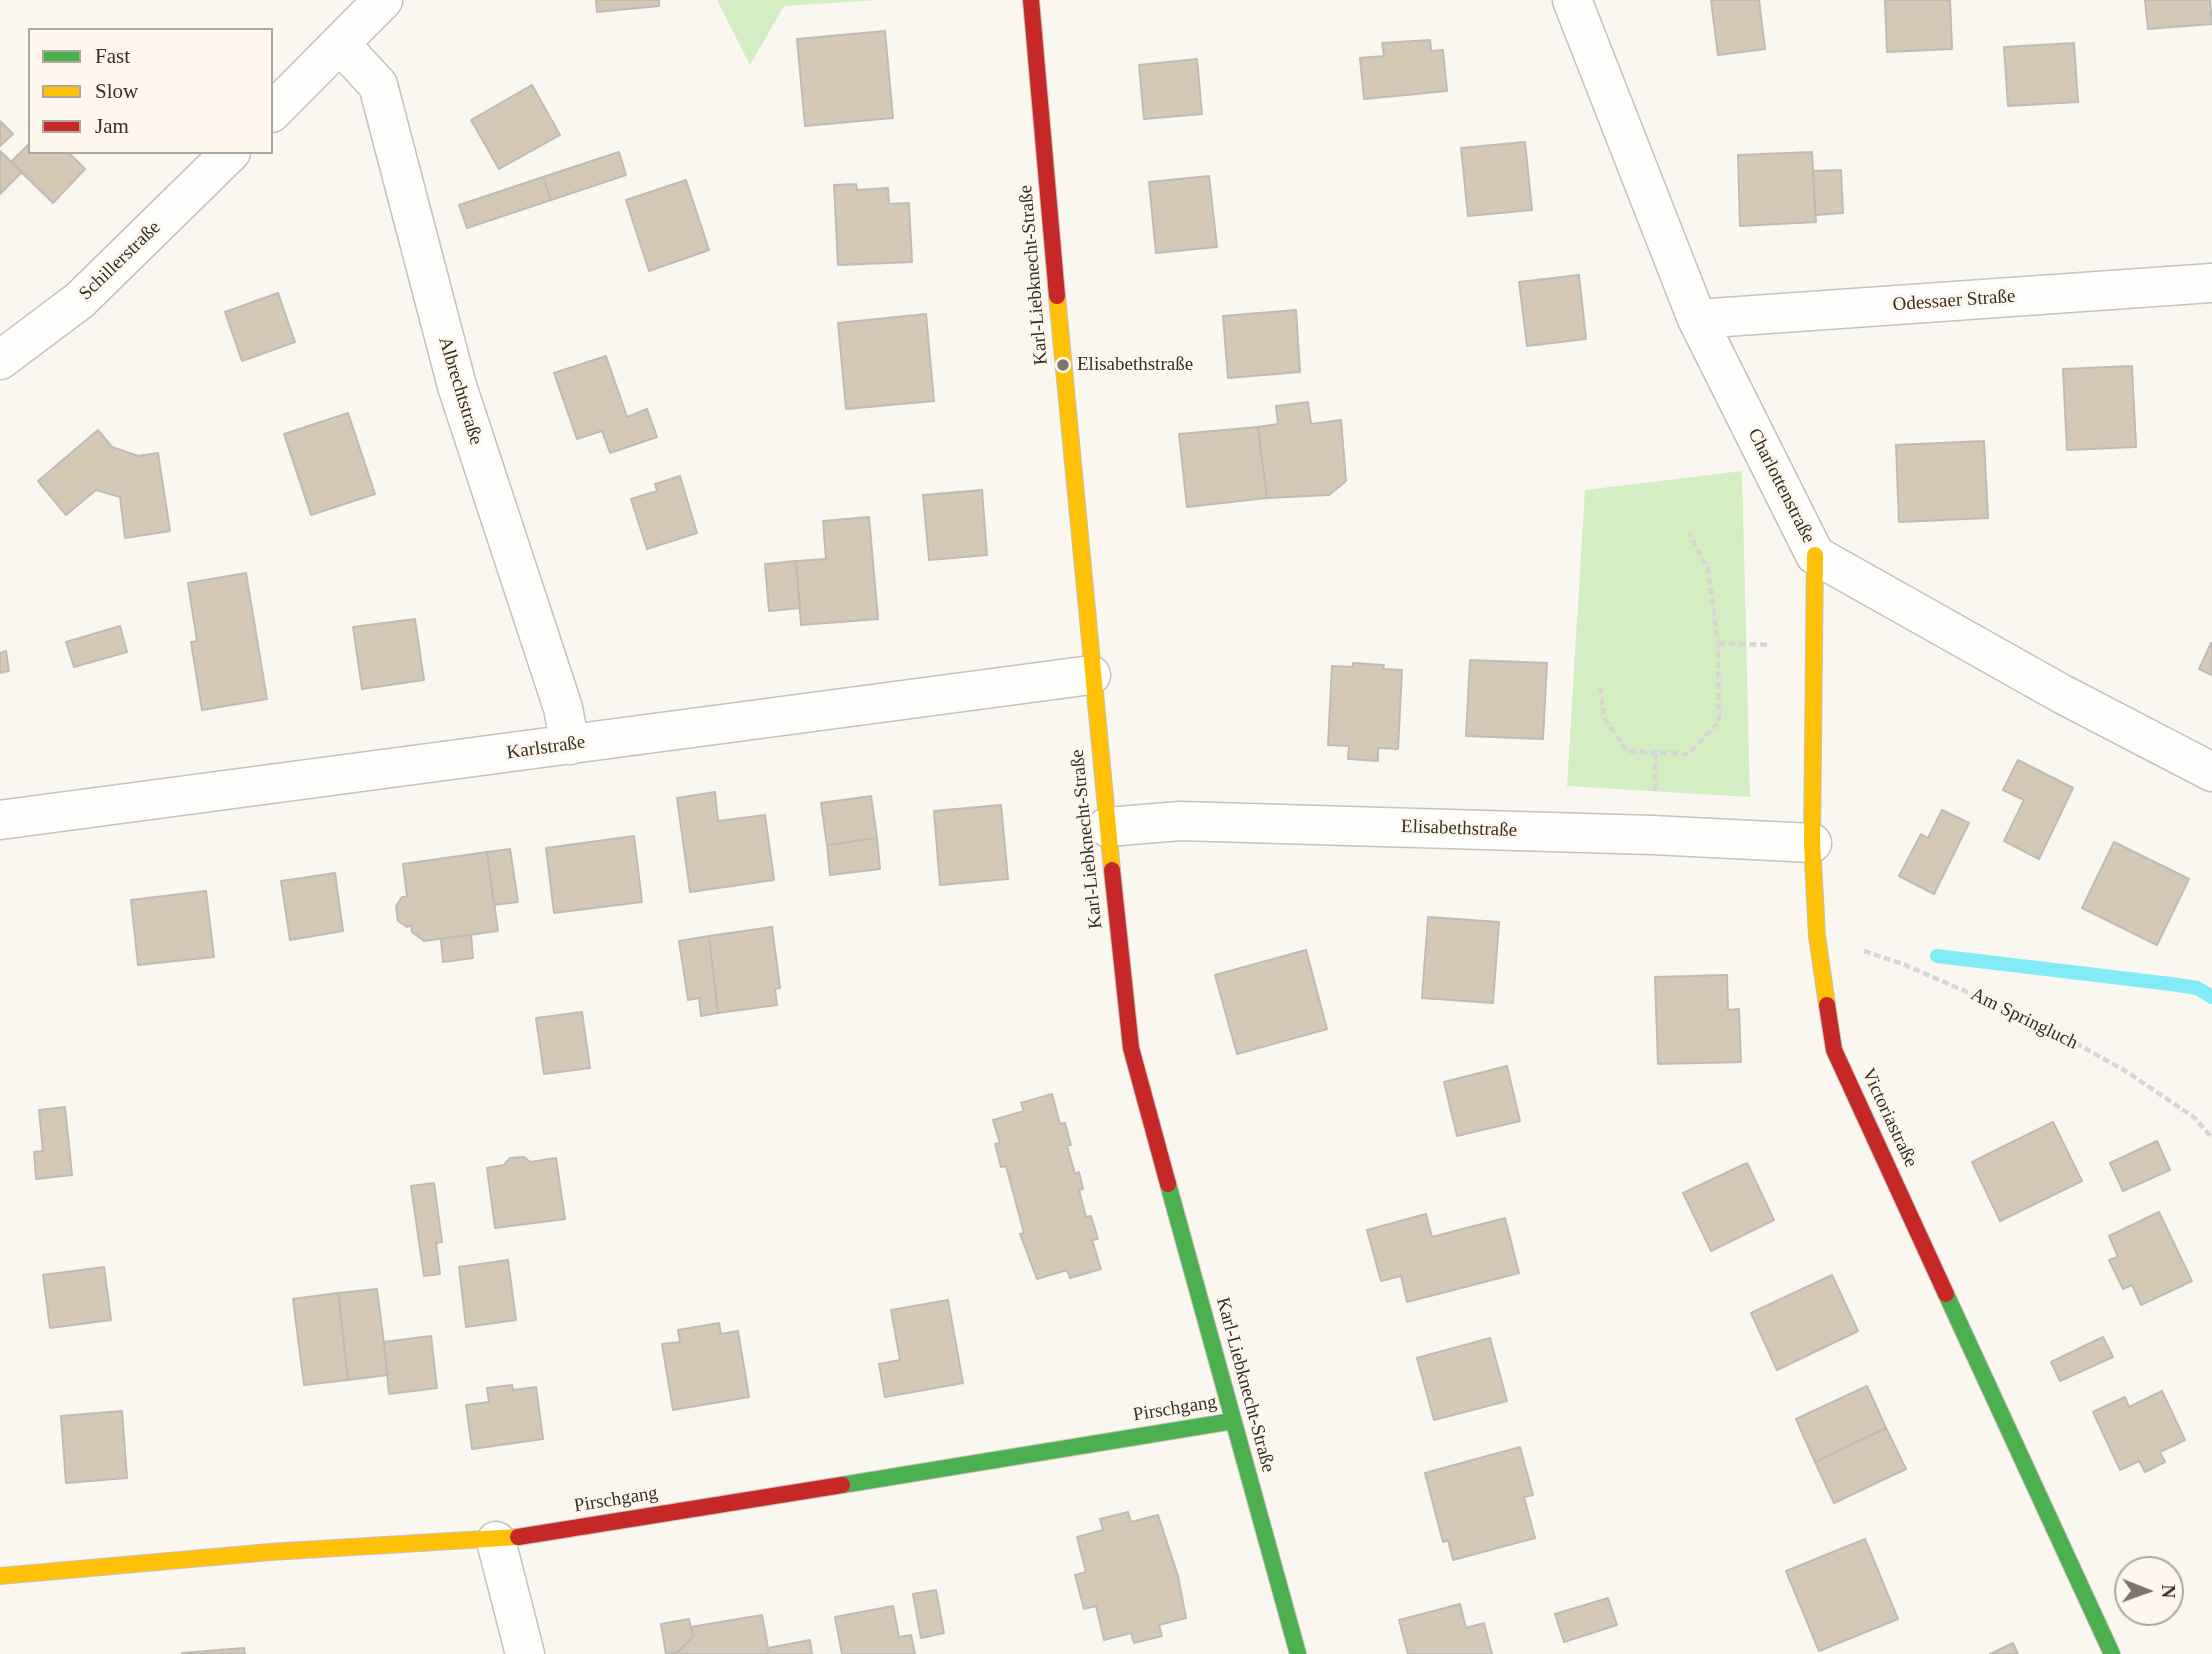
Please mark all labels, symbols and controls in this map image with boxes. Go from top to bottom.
legend [28,28,273,154]
text: Fast [95,44,130,68]
text: Slow [95,79,138,103]
text: Jam [95,114,129,138]
street label: Karl-Liebknecht-Straße [1015,184,1053,366]
street label: Schillerstraße [75,217,165,305]
street label: Odessaer Straße [1892,285,2016,317]
street label: Albrechtstraße [433,334,487,448]
place label: Elisabethstraße [1077,354,1193,376]
marker: Elisabethstraße [1055,357,1071,373]
street label: Charlottenstraße [1742,425,1820,547]
street label: Karlstraße [505,731,587,765]
street label: Karl-Liebknecht-Straße [1066,748,1108,930]
street label: Elisabethstraße [1401,816,1517,842]
street label: Am Springluch [1967,983,2081,1055]
street label: Victoriastraße [1856,1065,1922,1171]
street label: Karl-Liebknecht-Straße [1211,1295,1279,1475]
street label: Pirschgang [1132,1391,1218,1427]
street label: Pirschgang [573,1482,659,1518]
north arrow [2114,1556,2184,1626]
text: N [2158,1584,2179,1598]

